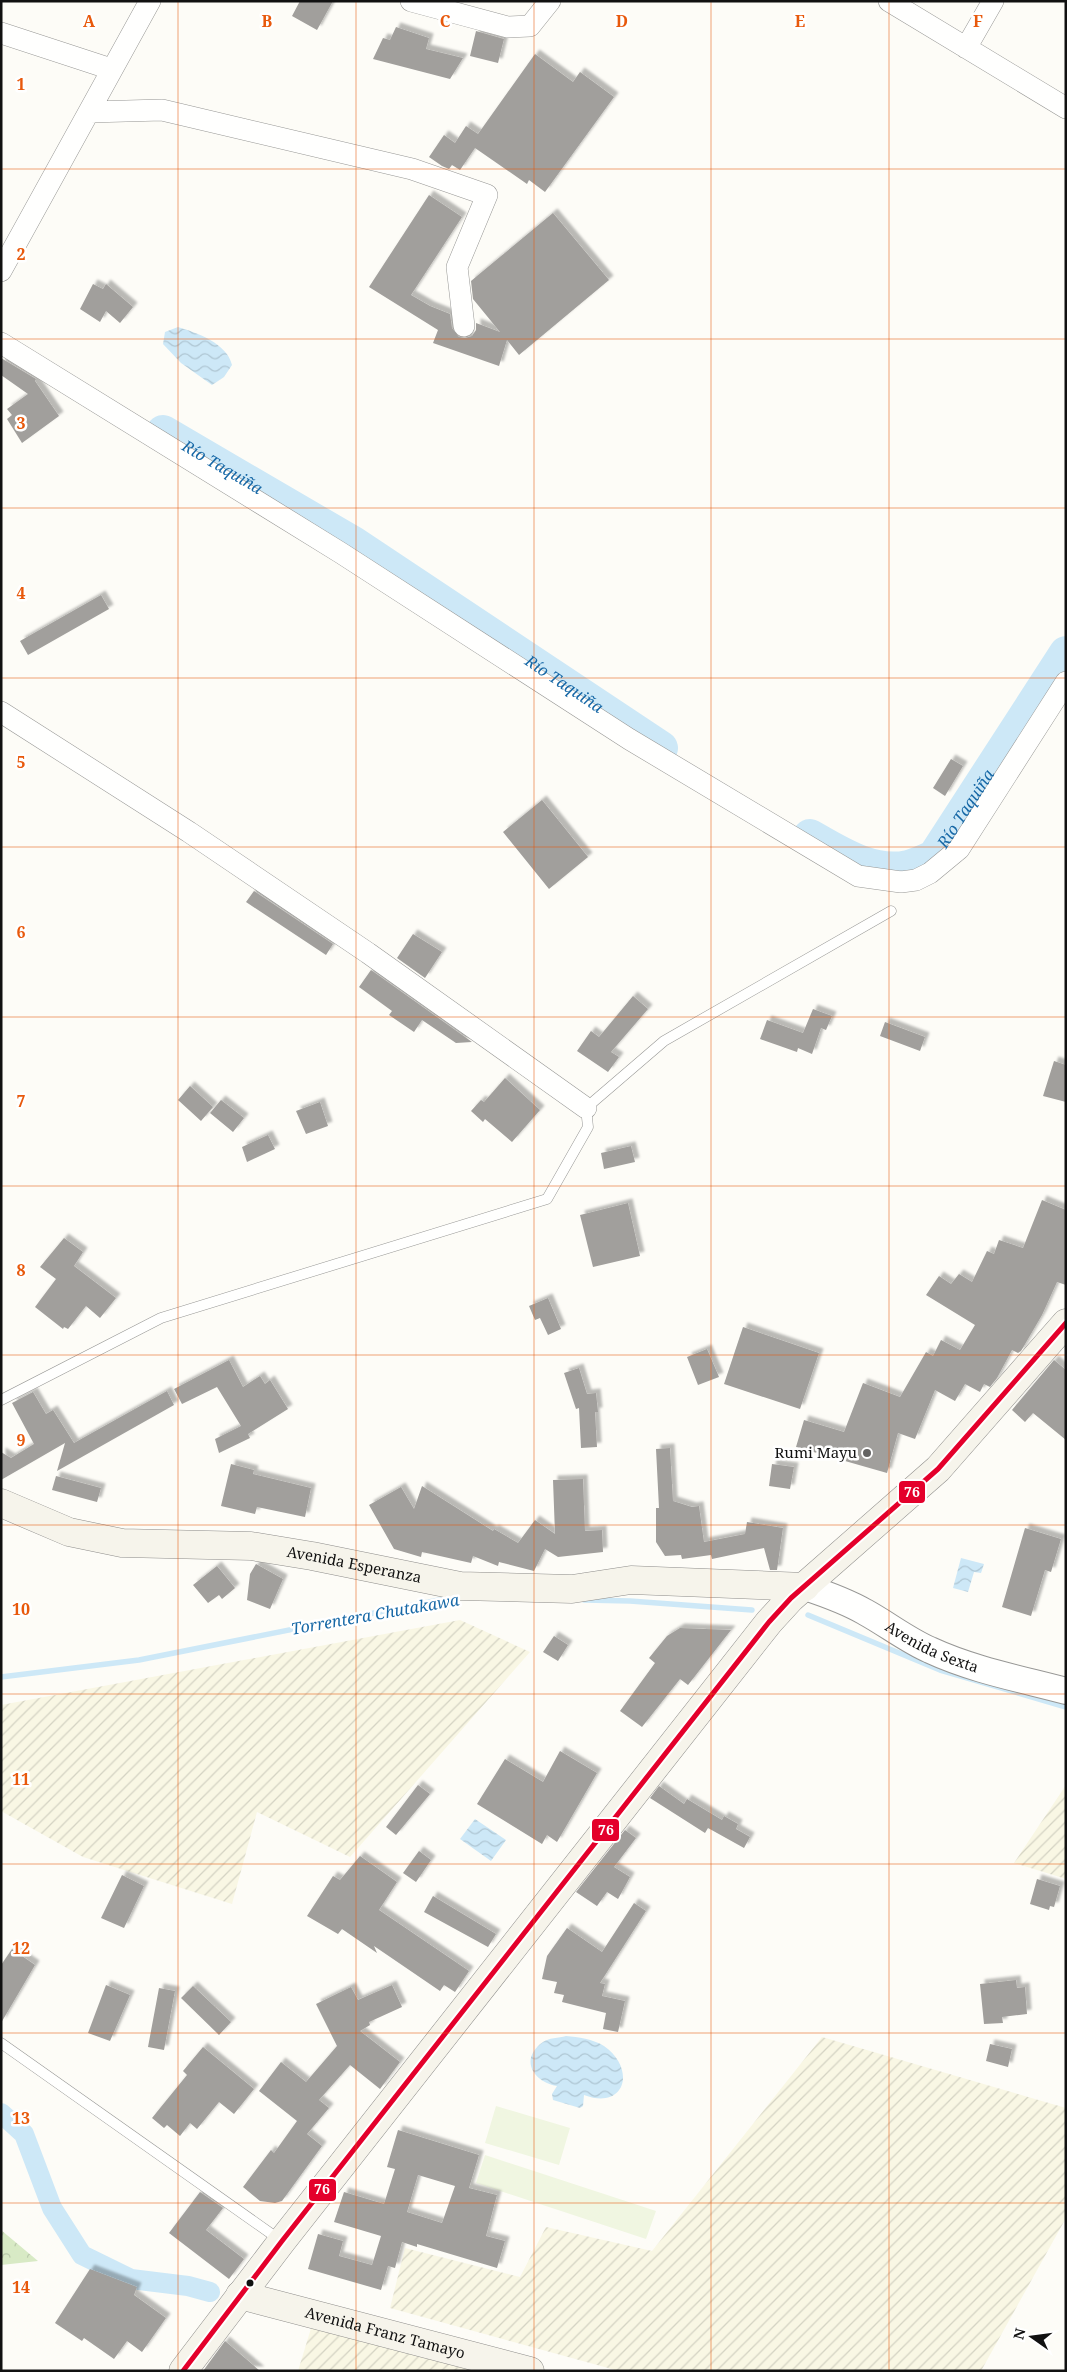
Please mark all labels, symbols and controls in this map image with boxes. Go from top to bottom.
text: A [83,10,96,32]
text: B [262,10,273,32]
text: C [440,10,451,32]
text: D [616,10,628,32]
text: E [795,10,805,32]
text: F [973,10,983,32]
text: 1 [16,73,26,95]
text: 2 [16,243,26,265]
text: 3 [16,412,26,434]
water label: Río Taquiña [177,434,268,499]
text: 4 [16,582,26,604]
water label: Río Taquiña [520,649,608,718]
text: 5 [16,751,26,773]
water label: Río Taquiña [931,764,999,853]
text: 6 [16,921,26,943]
text: 7 [16,1090,26,1112]
text: 8 [16,1259,26,1281]
text: 9 [16,1429,26,1451]
place label: Rumi Mayu [775,1442,857,1462]
marker: Rumi Mayu [861,1447,873,1459]
line badge: 76 [898,1480,926,1504]
text: 76 [904,1482,920,1501]
street label: Avenida Esperanza [286,1541,424,1587]
water label: Torrentera Chutakawa [289,1588,461,1640]
text: 10 [12,1598,30,1620]
street label: Avenida Sexta [882,1616,981,1677]
text: 11 [12,1768,30,1790]
line badge: 76 [591,1818,620,1842]
text: 76 [598,1820,614,1839]
text: 12 [12,1937,30,1959]
text: 13 [12,2107,30,2129]
line badge: 76 [308,2178,337,2202]
text: 76 [314,2179,330,2198]
text: 14 [12,2276,30,2298]
unlabelled marker [245,2278,255,2288]
street label: Avenida Franz Tamayo [303,2302,467,2363]
north arrow [1007,2312,1057,2362]
text: N [1008,2326,1029,2341]

